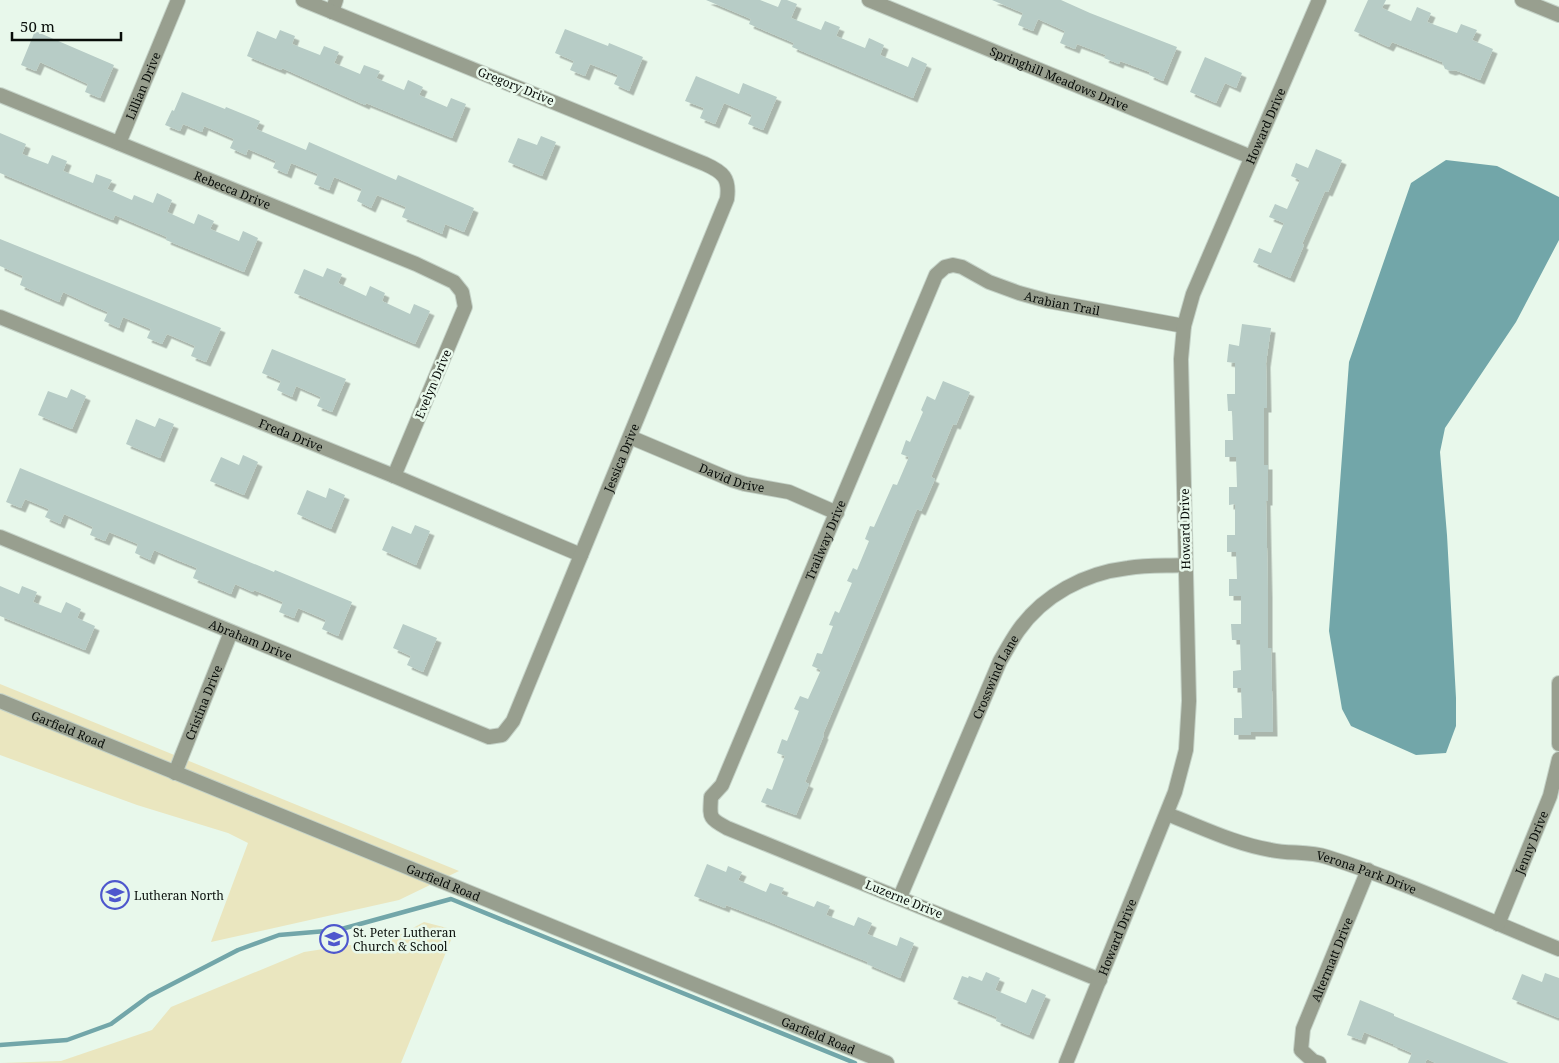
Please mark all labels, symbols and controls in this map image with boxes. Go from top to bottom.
scale bar [12,10,121,42]
text: 50 m [20,16,55,36]
street label: Springhill Meadows Drive [987,42,1132,114]
street label: Lillian Drive [121,49,164,122]
street label: Gregory Drive [475,63,557,109]
street label: Howard Drive [1241,85,1289,167]
street label: Rebecca Drive [192,166,273,213]
street label: Arabian Trail [1023,286,1102,319]
street label: Evelyn Drive [411,347,455,421]
street label: Freda Drive [256,414,326,455]
street label: Jessica Drive [599,421,643,495]
street label: David Drive [697,459,766,496]
street label: Howard Drive [1176,488,1194,570]
street label: Trailway Drive [800,497,849,583]
street label: Abraham Drive [207,615,295,664]
street label: Crosswind Lane [968,631,1022,722]
street label: Cristina Drive [180,662,226,743]
street label: Garfield Road [29,706,109,752]
street label: Jenny Drive [1510,808,1552,878]
street label: Verona Park Drive [1315,846,1419,897]
street label: Garfield Road [404,859,484,905]
street label: Luzerne Drive [863,876,945,922]
school or university icon: Lutheran North [100,880,130,910]
place label: Lutheran North [134,887,224,904]
street label: Howard Drive [1094,896,1140,978]
street label: Altermatt Drive [1307,915,1356,1004]
school or university icon: St. Peter Lutheran Church & School [319,924,349,954]
place label: St. Peter Lutheran Church & School [353,924,456,955]
street label: Garfield Road [779,1012,859,1058]

